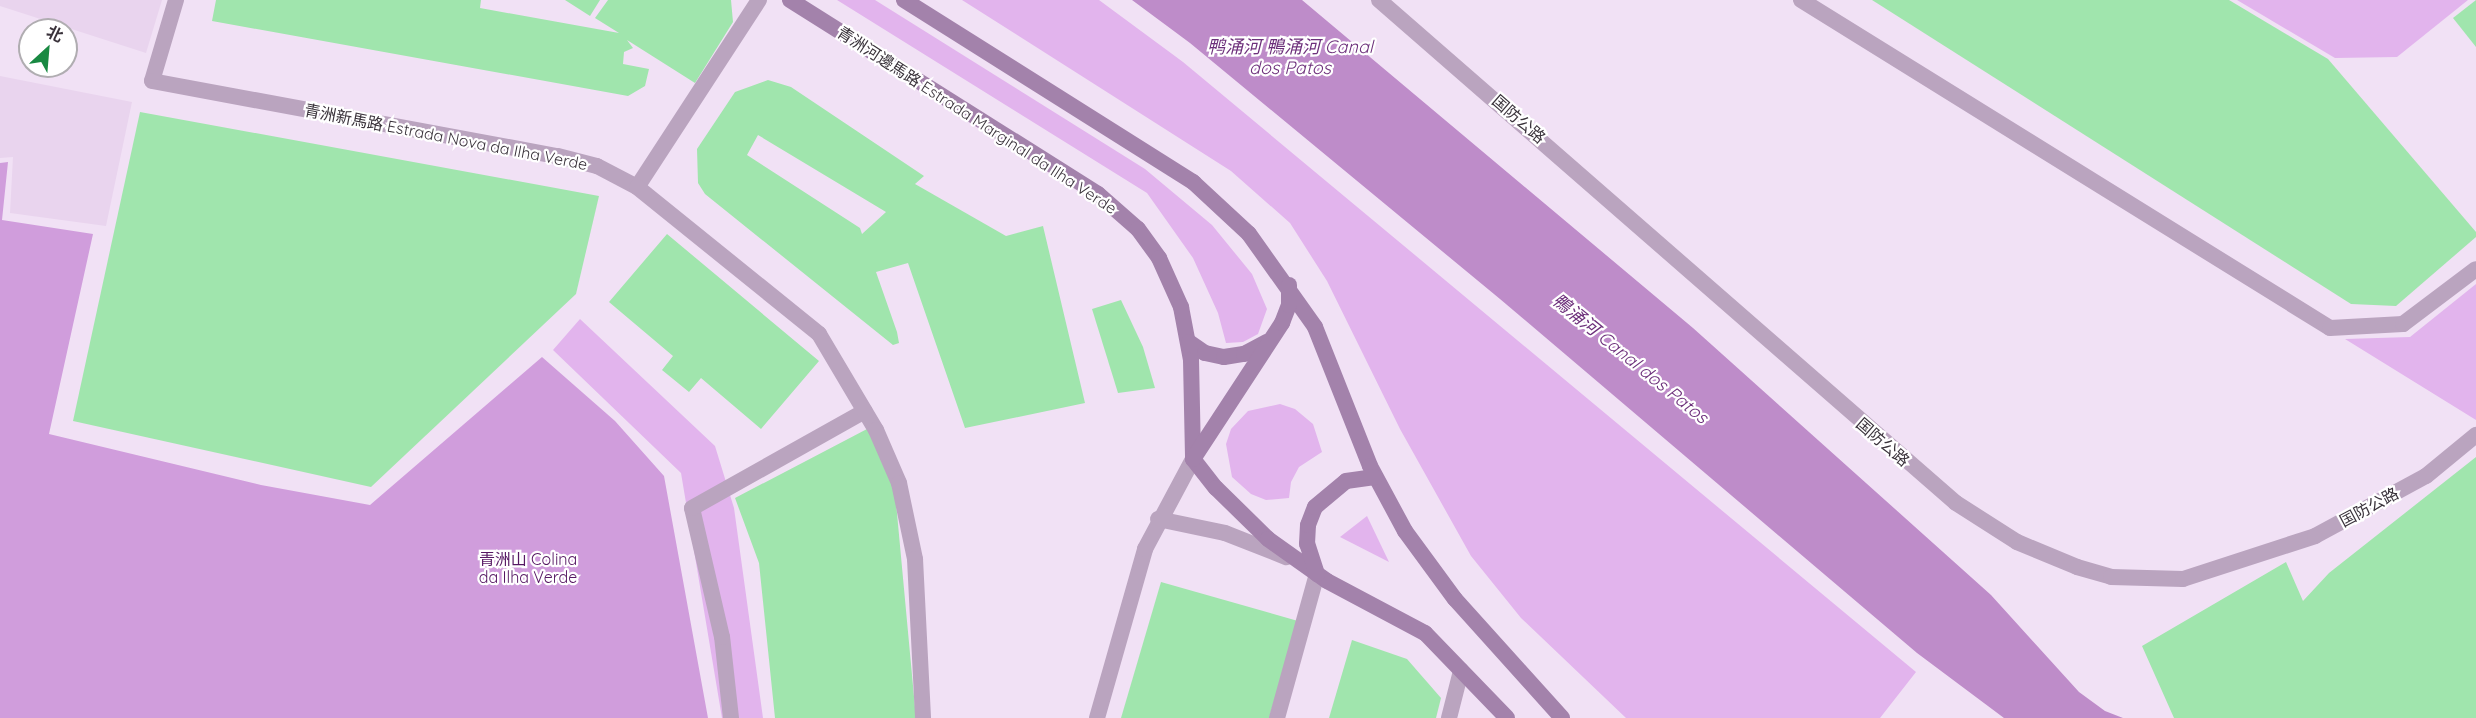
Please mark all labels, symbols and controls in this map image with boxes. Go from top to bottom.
north arrow [18,18,78,78]
text: 北 [43,21,67,46]
street label: 青洲河邊馬路 Estrada Marginal da Ilha Verde [834,22,1120,218]
water label: 鸭涌河 鴨涌河 Canal dos Patos [1207,37,1373,80]
street label: 国防公路 [1489,91,1549,147]
street label: 青洲新馬路 Estrada Nova da Ilha Verde [303,100,589,174]
water label: 鴨涌河 Canal dos Patos [1548,290,1712,428]
street label: 国防公路 [1853,414,1913,470]
street label: 国防公路 [2336,484,2402,530]
park label: 青洲山 Colina da Ilha Verde [479,549,577,587]

